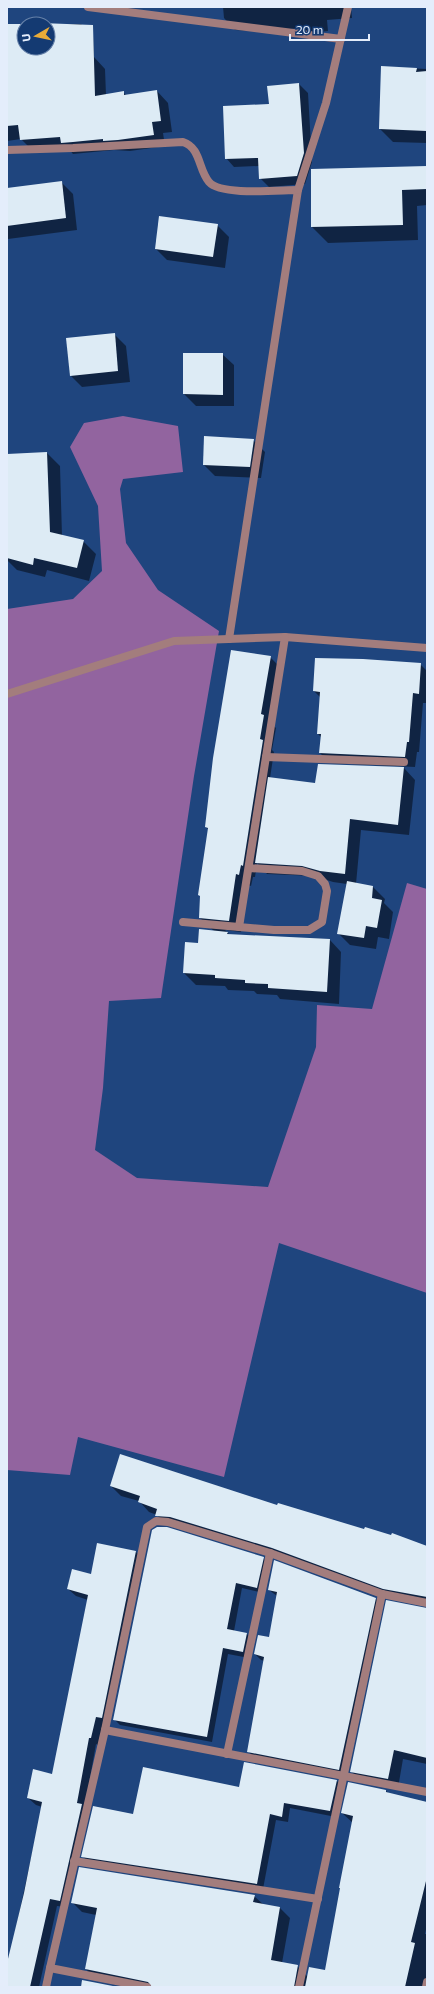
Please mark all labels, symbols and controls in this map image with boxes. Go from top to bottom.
north arrow [16,16,56,56]
scale bar [290,16,369,42]
text: 20 m [296,22,323,36]
text: U [19,33,33,43]

